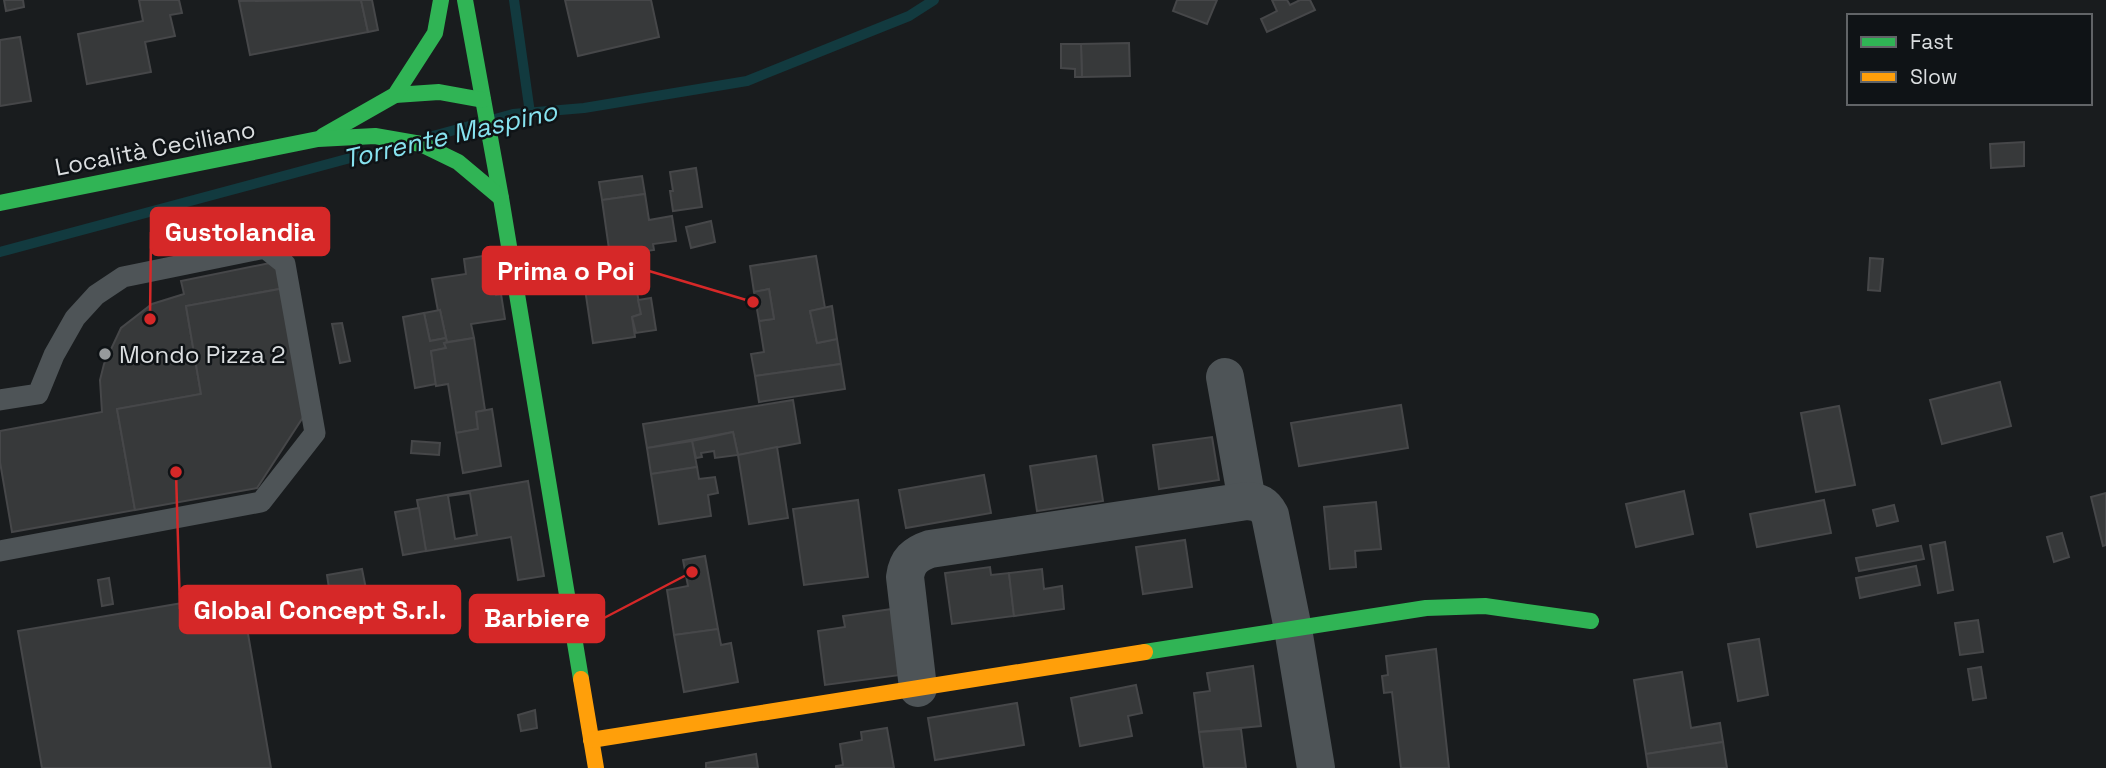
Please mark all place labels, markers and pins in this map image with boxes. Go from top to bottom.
callout: Gustolandia [151,208,329,255]
callout: Prima o Poi [483,247,649,294]
place label: Mondo Pizza 2 [119,339,285,370]
marker: Mondo Pizza 2 [97,346,113,362]
callout: Global Concept S.r.l. [180,586,460,633]
callout: Barbiere [470,595,604,642]

